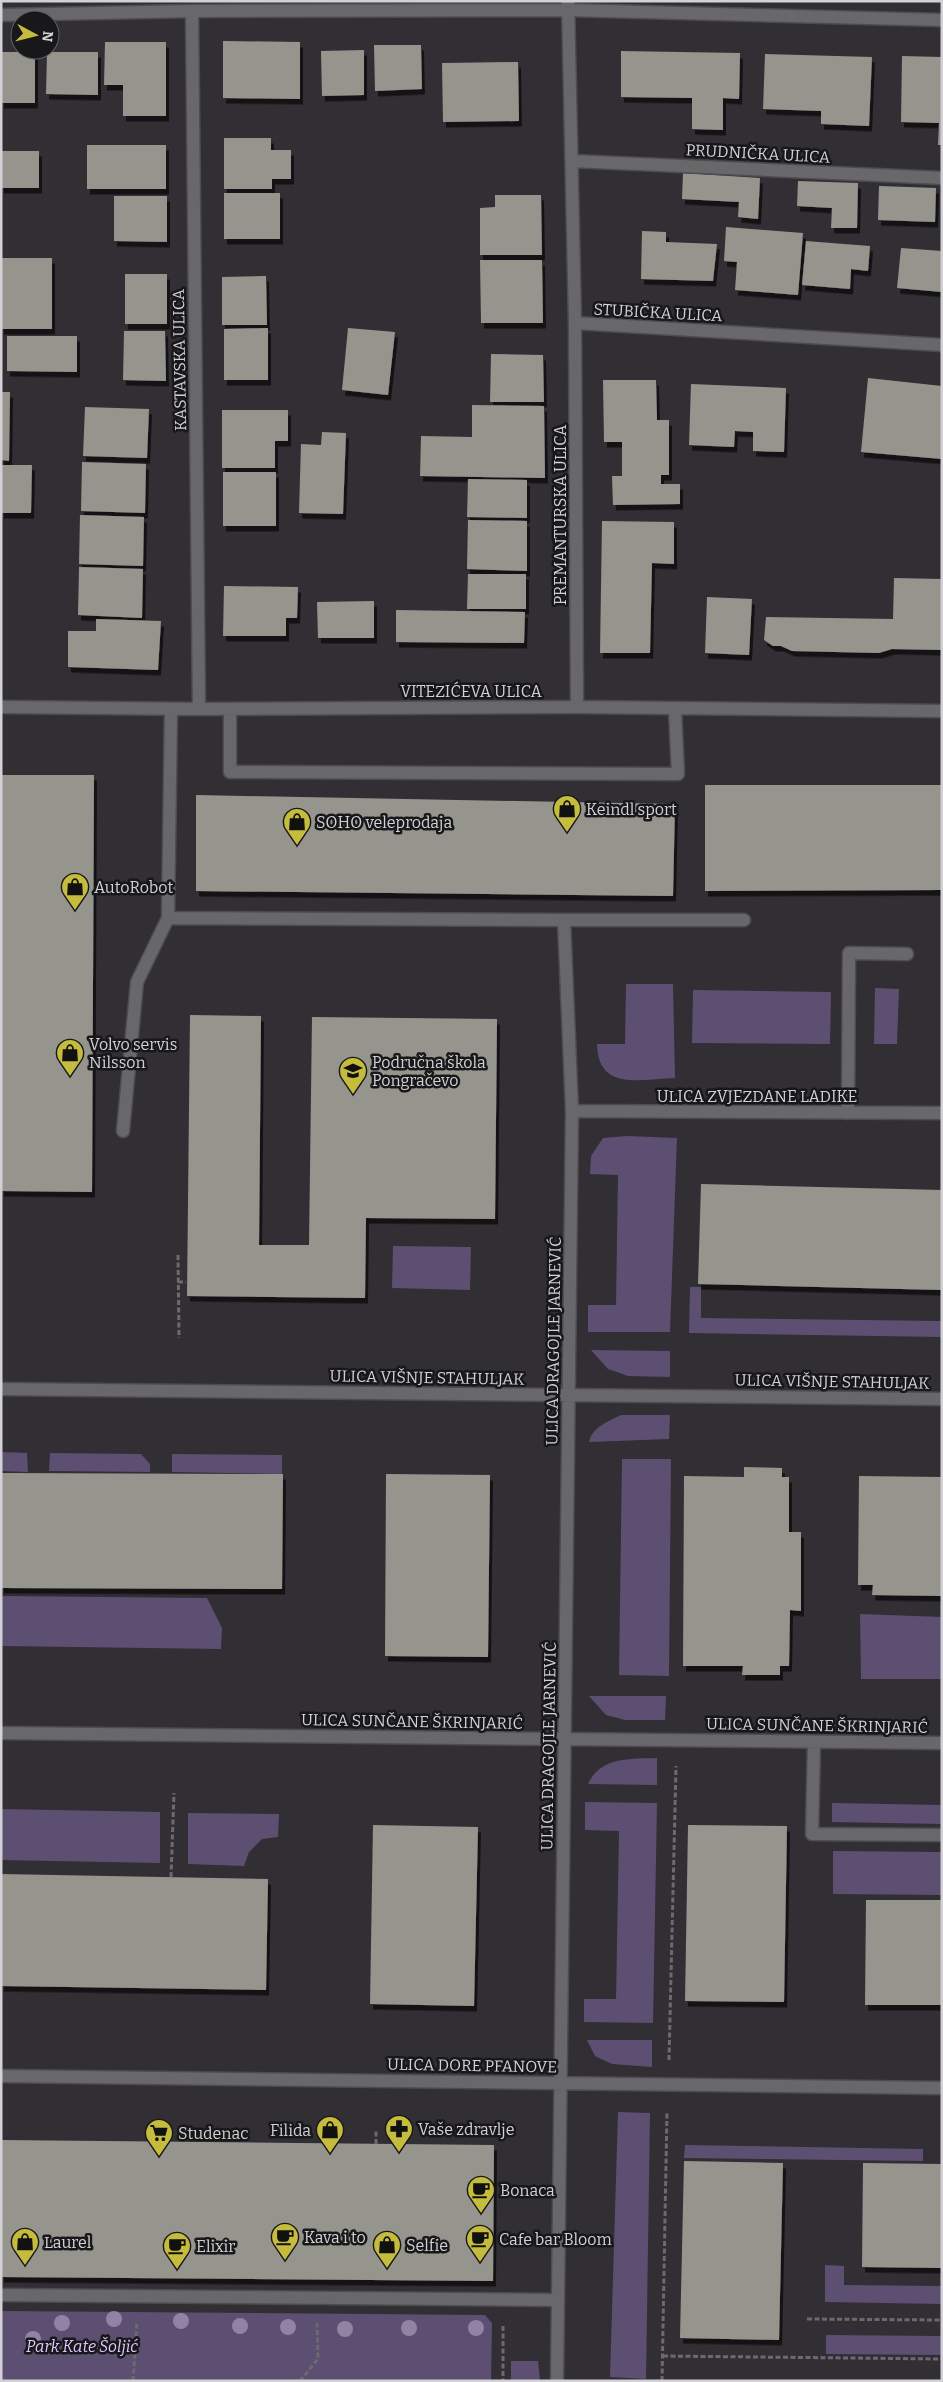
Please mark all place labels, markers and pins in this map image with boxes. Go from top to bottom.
shop icon: Keindl sport [552,794,582,833]
place label: Keindl sport [586,800,677,819]
shop icon: SOHO veleprodaja [282,807,312,846]
place label: SOHO veleprodaja [316,813,452,832]
shop icon: AutoRobot [60,872,90,911]
place label: AutoRobot [94,878,173,897]
place label: Volvo servis Nilsson [89,1035,177,1072]
shop icon: Volvo servis Nilsson [55,1038,85,1077]
place label: Područna škola Pongračevo [372,1053,486,1090]
school or university icon: Područna škola Pongračevo [338,1056,368,1095]
pharmacy icon: Vaše zdravlje [384,2114,414,2153]
shop icon: Filida [315,2115,345,2154]
supermarket icon: Studenac [144,2118,174,2157]
place label: Vaše zdravlje [418,2120,514,2139]
place label: Filida [270,2121,311,2140]
place label: Studenac [178,2124,248,2143]
cafe icon: Bonaca [466,2175,496,2214]
place label: Bonaca [500,2181,555,2200]
cafe icon: Kava i to [270,2222,300,2261]
cafe icon: Cafe bar Bloom [465,2224,495,2263]
shop icon: Laurel [10,2227,40,2266]
place label: Kava i to [304,2228,366,2247]
shop icon: Selfie [372,2230,402,2269]
place label: Cafe bar Bloom [499,2230,612,2249]
cafe icon: Elixir [162,2231,192,2270]
place label: Laurel [44,2233,92,2252]
place label: Selfie [406,2236,448,2255]
place label: Elixir [196,2237,235,2256]

